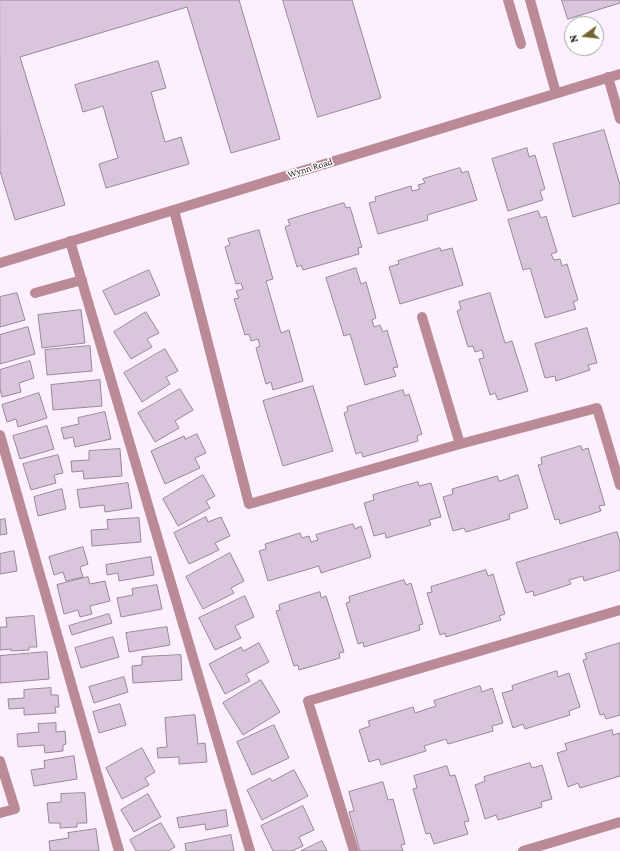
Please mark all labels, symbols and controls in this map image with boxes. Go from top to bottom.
north arrow [564,16,604,56]
text: N [567,34,580,44]
street label: Wynn Road [286,155,334,181]

